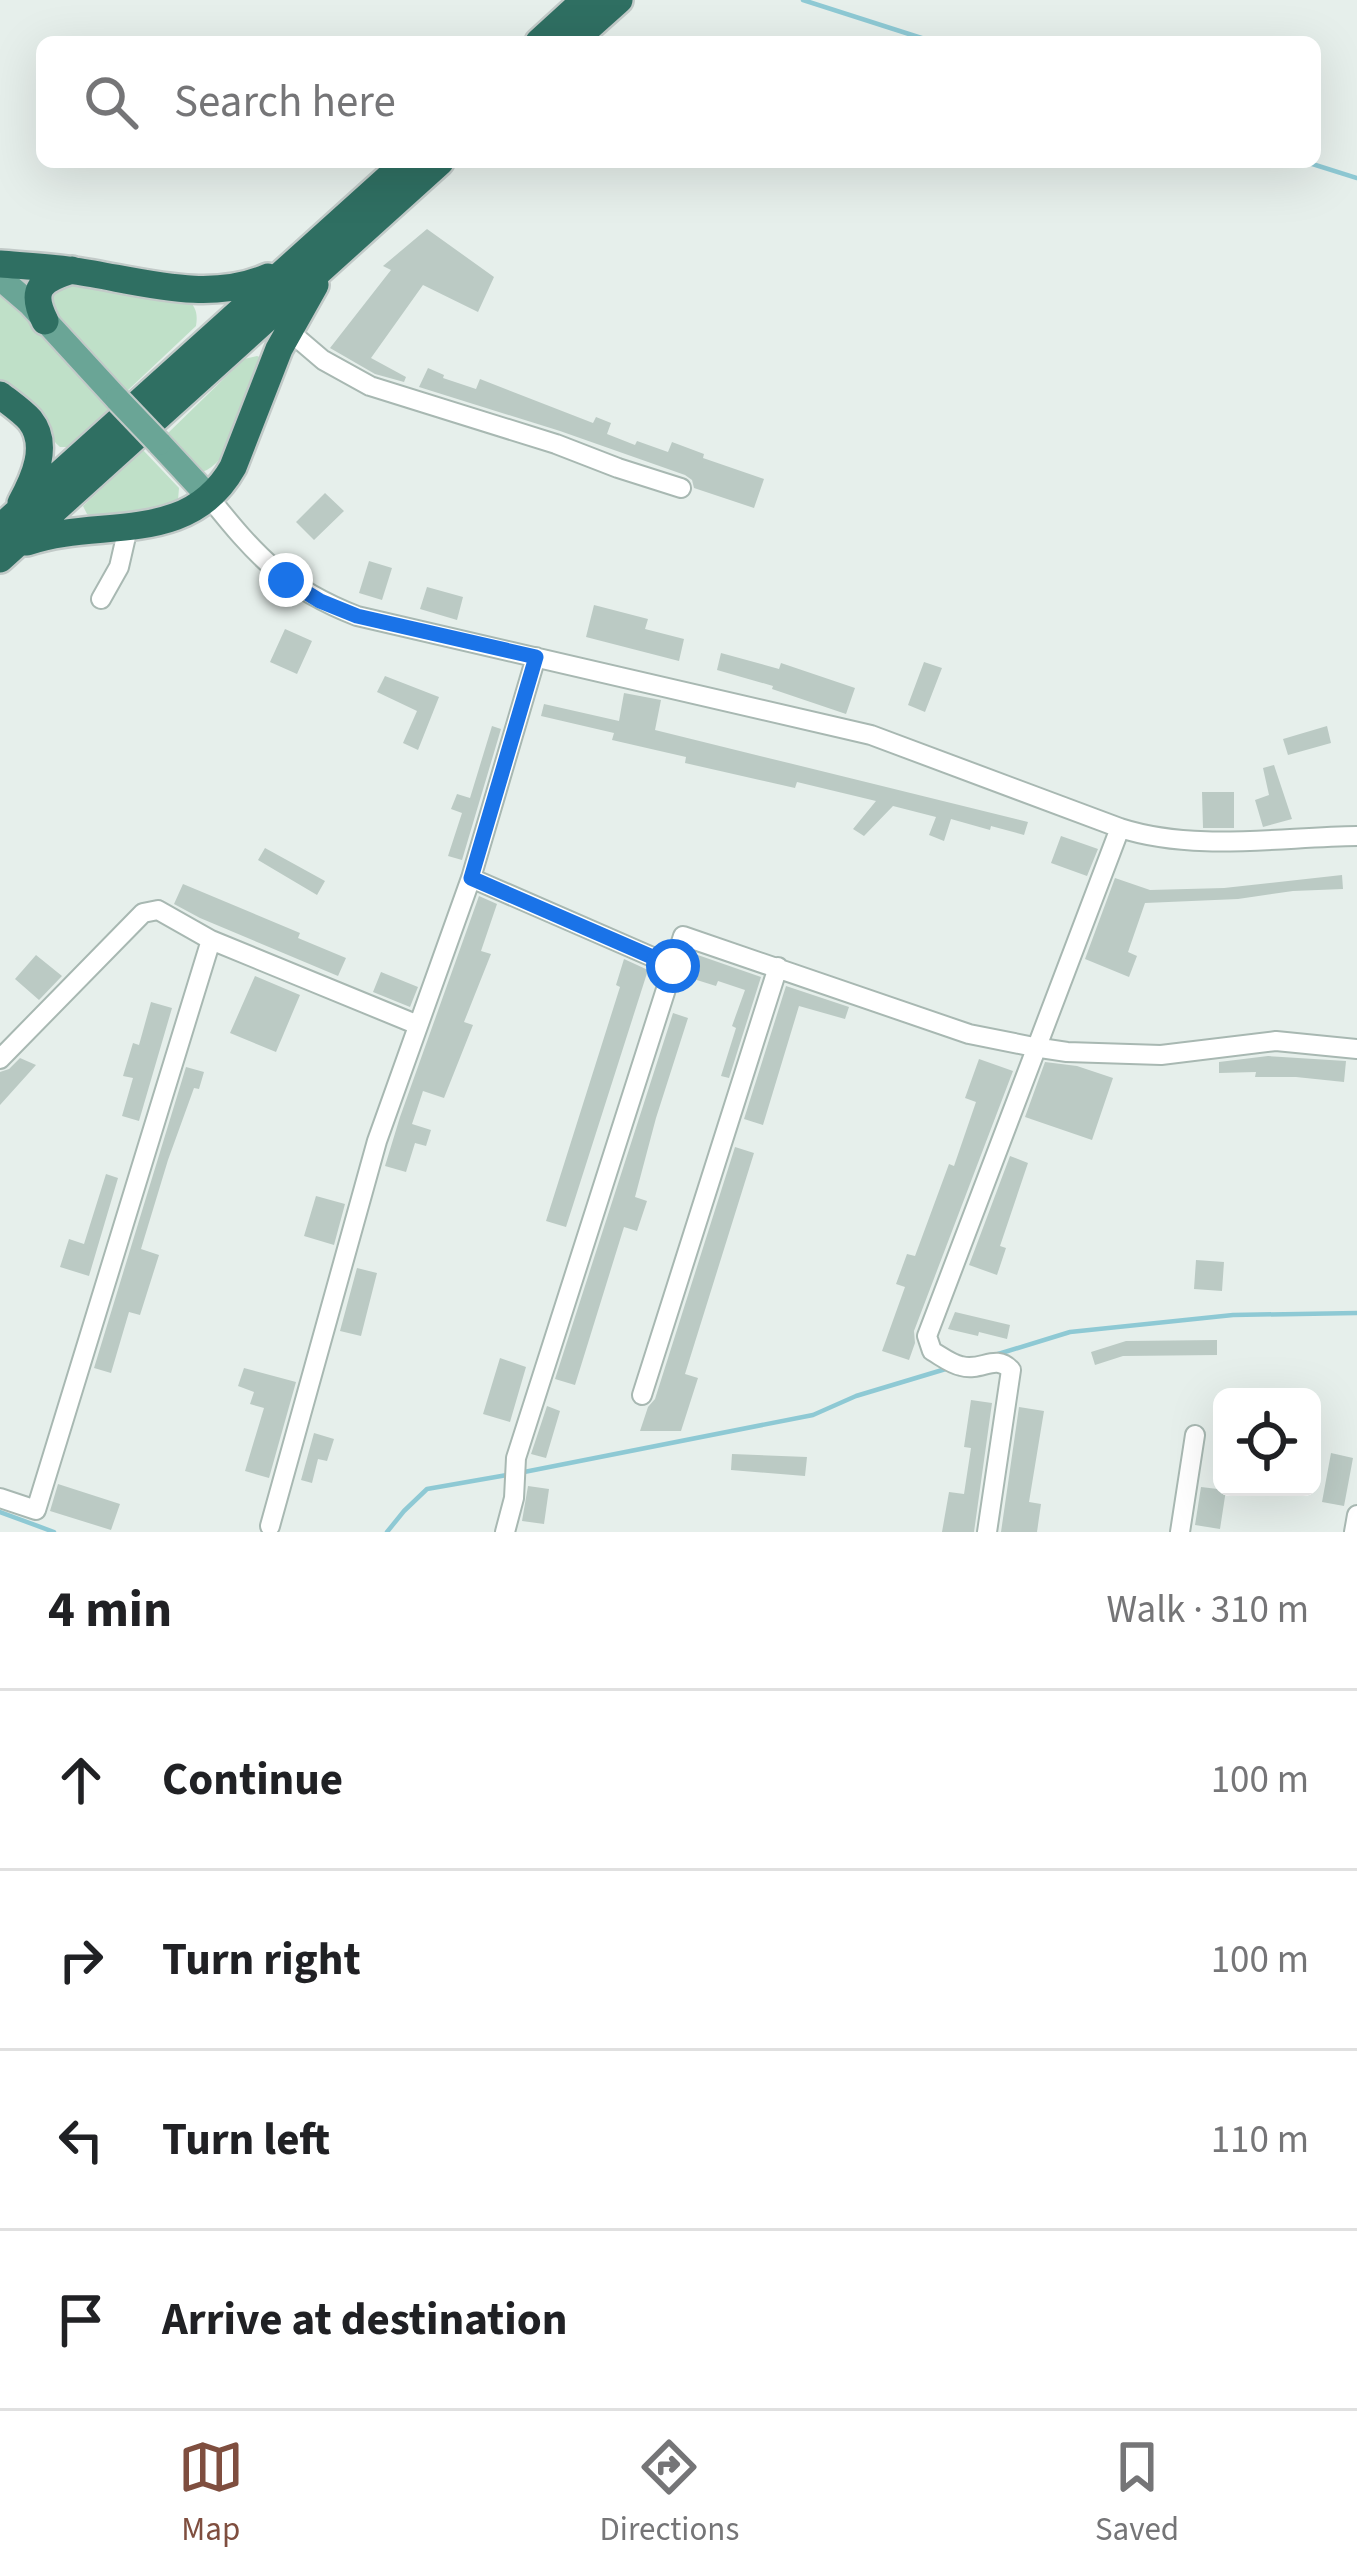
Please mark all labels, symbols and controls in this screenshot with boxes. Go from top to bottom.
search box [36,36,1321,168]
icon: search [78,69,144,135]
text: Search here [174,70,396,134]
route end [259,553,313,607]
route start [646,939,700,993]
map controls [1213,1388,1321,1496]
button: locate [1213,1388,1321,1496]
text: 4 min [48,1574,172,1646]
text: Walk · 310 m [1106,1582,1309,1638]
icon: ahead [48,1747,114,1813]
text: Continue [162,1748,343,1812]
text: 100 m [1211,1752,1309,1808]
icon: right [48,1927,114,1993]
text: Turn right [162,1928,361,1992]
text: 100 m [1211,1932,1309,1988]
icon: left [48,2107,114,2173]
text: Turn left [162,2108,330,2172]
text: 110 m [1211,2112,1309,2168]
icon: arrive [48,2287,114,2353]
text: Arrive at destination [162,2288,567,2352]
tab: Map [178,2434,244,2553]
tab: Directions [600,2434,739,2553]
tab: Saved [1095,2434,1179,2553]

